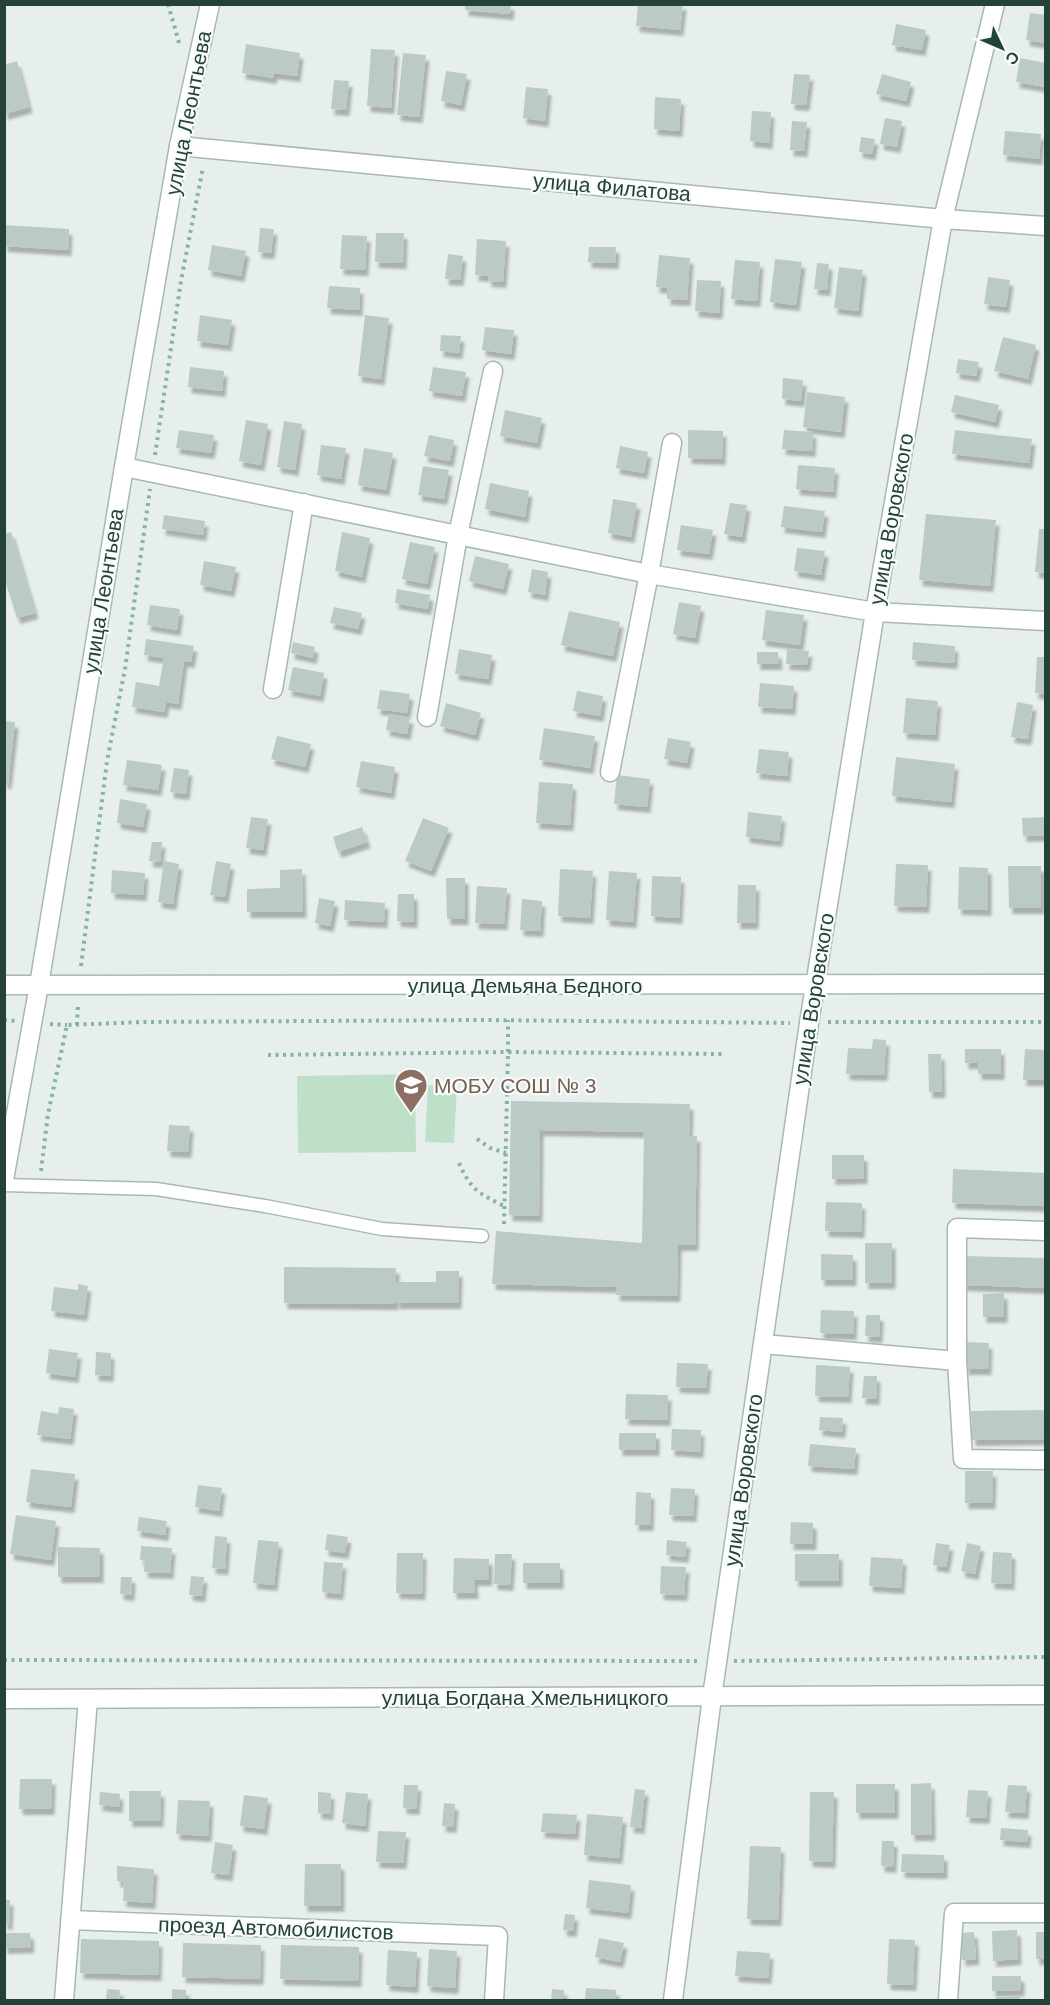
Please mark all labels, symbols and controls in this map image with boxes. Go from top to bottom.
north arrow [972,18,1032,78]
street label: улица Леонтьева [161,28,215,197]
text: С [1002,48,1023,68]
street label: улица Филатова [532,169,692,205]
street label: улица Воровского [865,431,917,607]
street label: улица Леонтьева [79,506,127,675]
street label: улица Воровского [788,911,838,1087]
street label: улица Демьяна Бедного [408,974,642,997]
school or university icon: МОБУ СОШ № 3 [393,1067,429,1114]
place label: МОБУ СОШ № 3 [434,1074,596,1097]
street label: улица Воровского [720,1392,766,1568]
street label: улица Богдана Хмельницкого [382,1686,668,1709]
street label: проезд Автомобилистов [158,1912,394,1944]

